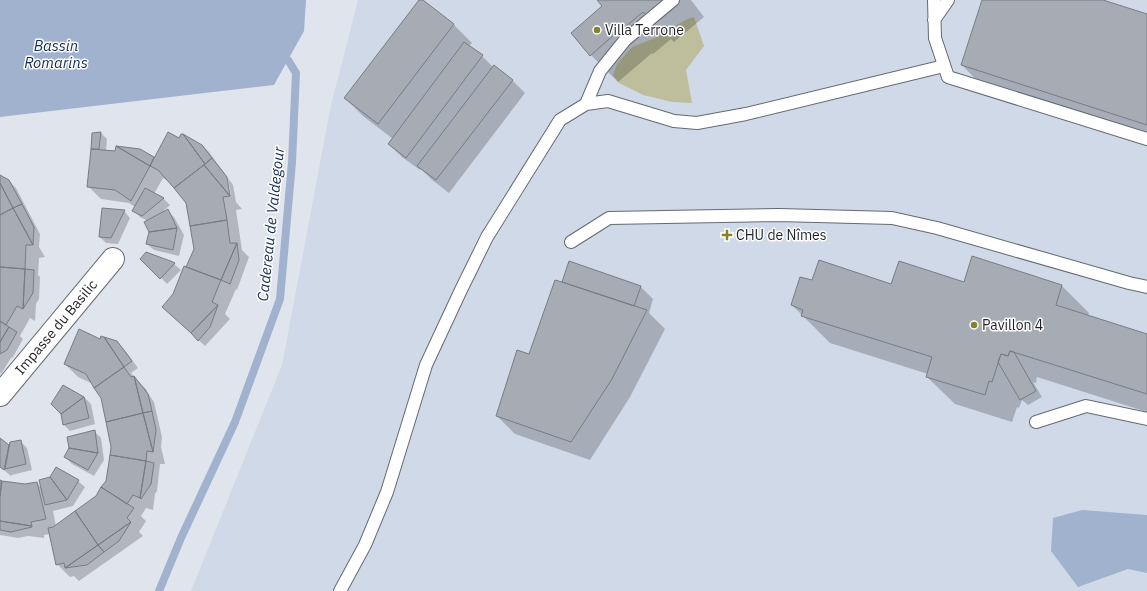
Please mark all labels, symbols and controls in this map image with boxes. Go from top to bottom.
place label: Villa Terrone [605,21,684,39]
marker: Villa Terrone [592,25,602,35]
water label: Bassin Romarins [24,36,88,72]
water label: Cadereau de Valdegour [253,145,288,302]
place label: CHU de Nîmes [736,226,827,244]
marker: CHU de Nîmes [721,229,733,241]
street label: Impasse du Basilic [11,276,101,378]
place label: Pavillon 4 [982,316,1043,334]
marker: Pavillon 4 [969,320,979,330]

